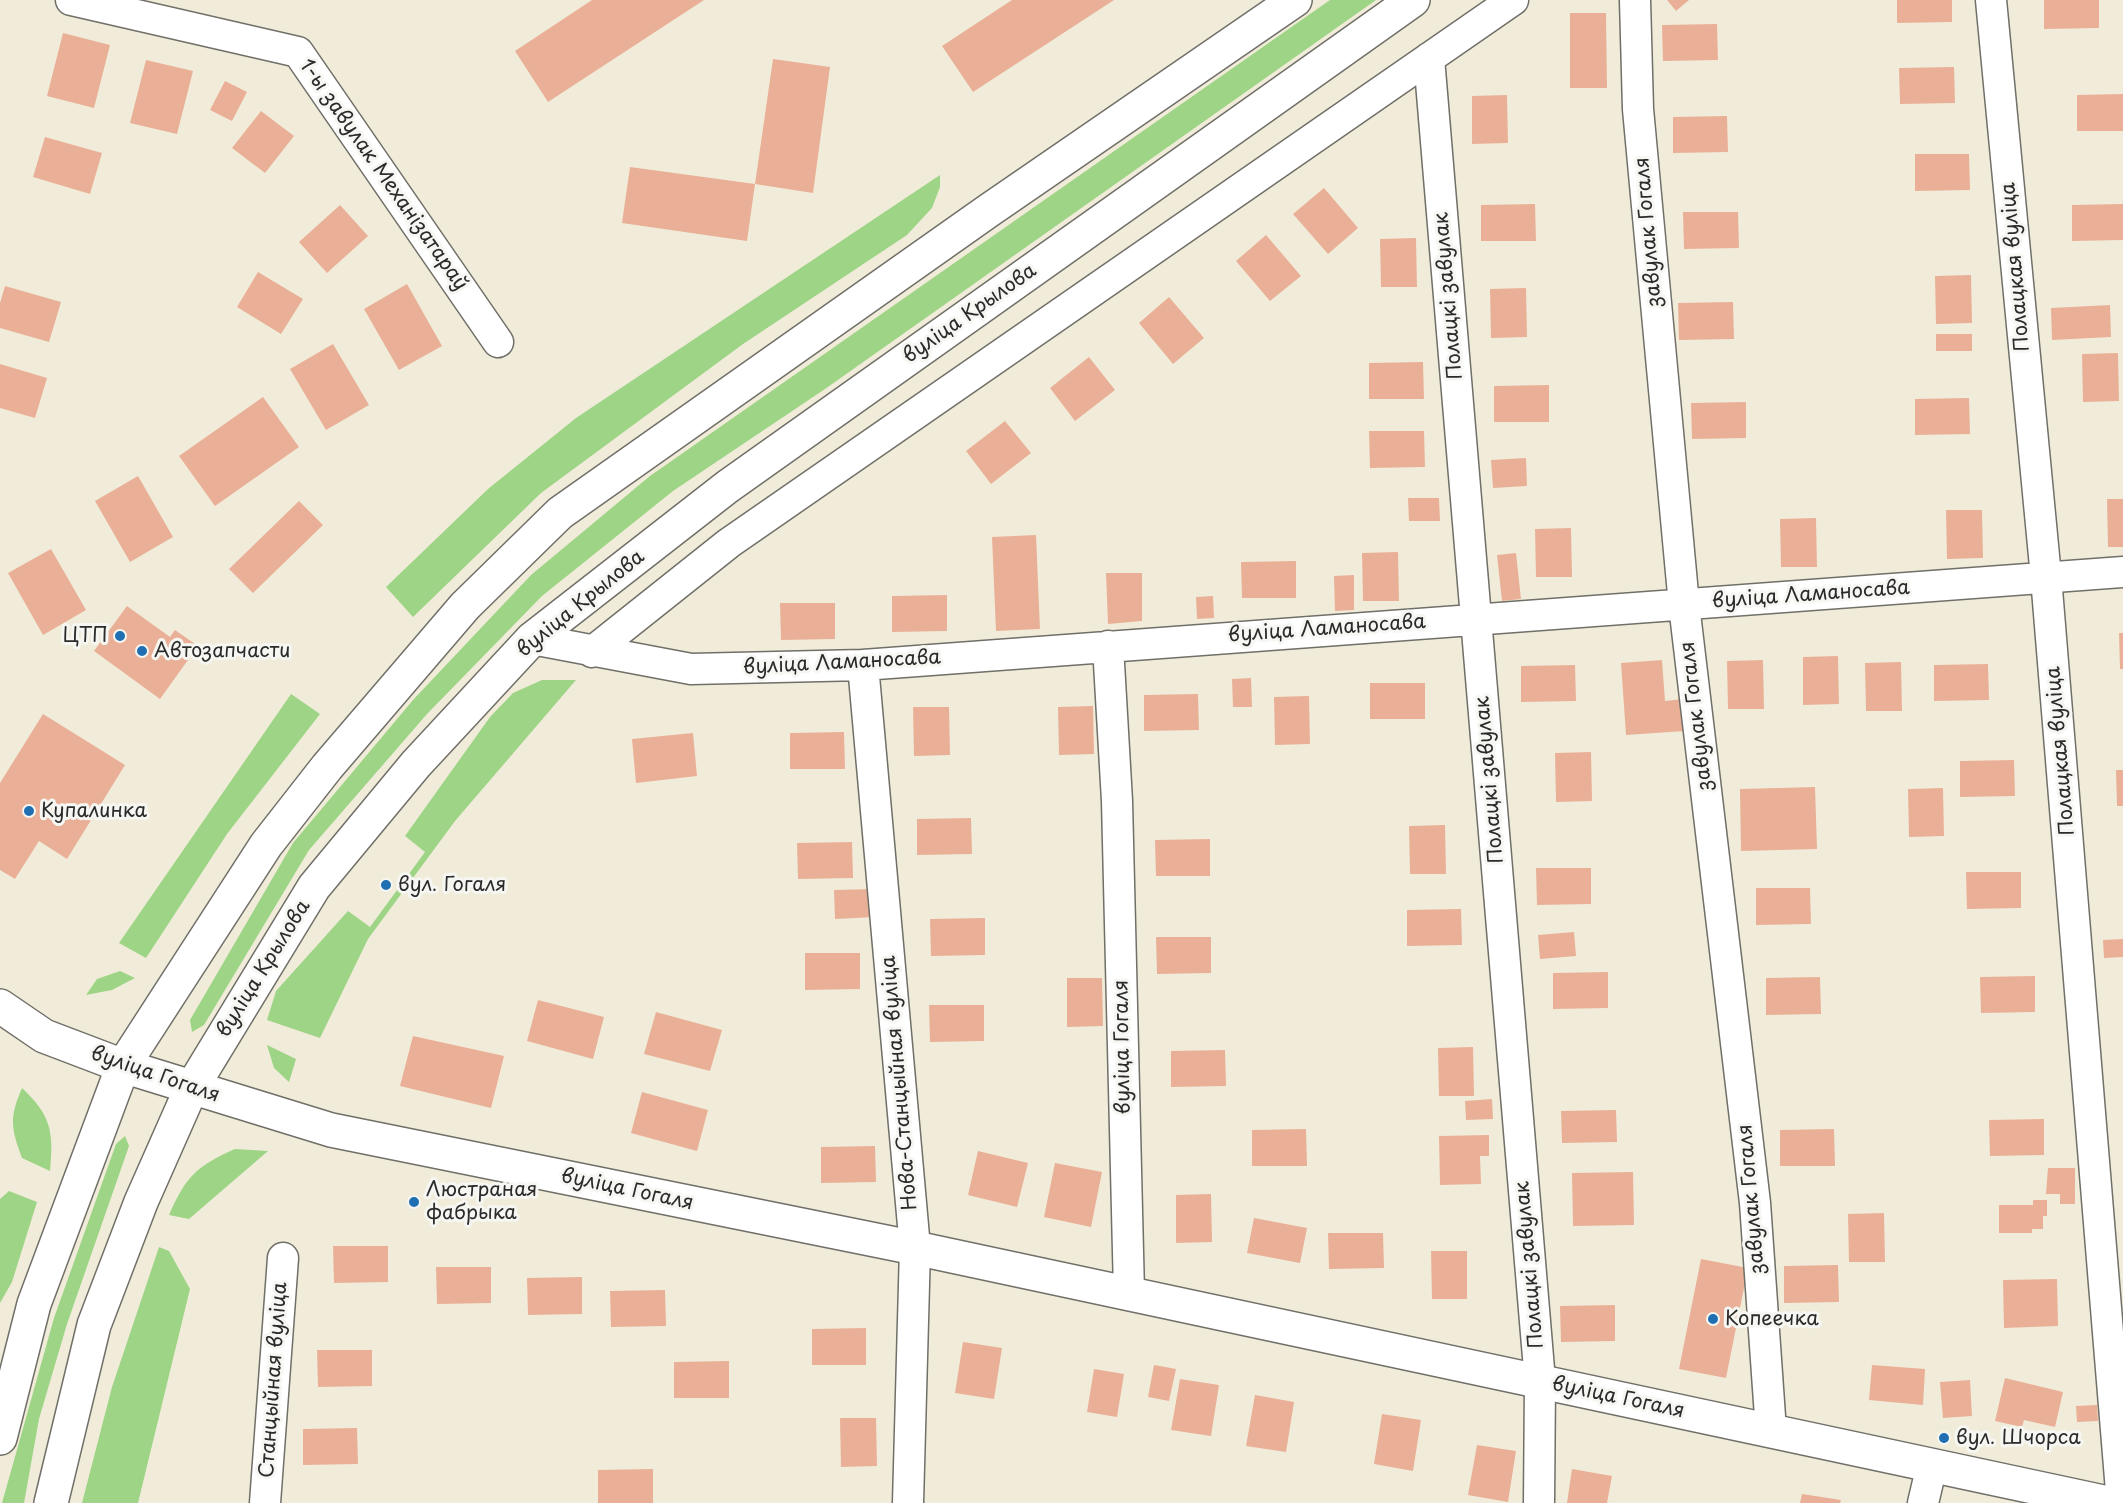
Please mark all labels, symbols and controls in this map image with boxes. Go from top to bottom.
street label: 1-ы завулак Механізатараў [294,55,472,295]
street label: завулак Гогаля [1631,156,1667,308]
street label: Полацкая вуліца [1997,181,2035,353]
street label: Полацкі завулак [1430,211,1468,381]
street label: вуліца Крылова [899,259,1041,369]
street label: вуліца Крылова [512,545,650,663]
street label: вуліца Ламаносава [1711,576,1911,614]
street label: вуліца Ламаносава [1227,610,1427,648]
place label: ЦТП [62,624,108,648]
marker: ЦТП [113,629,127,643]
place label: Автозапчасти [154,639,290,663]
street label: завулак Гогаля [1676,640,1718,792]
marker: Автозапчасти [135,644,149,658]
street label: вуліца Ламаносава [743,646,941,680]
street label: Полацкая вуліца [2042,665,2080,837]
street label: Полацкі завулак [1471,695,1509,865]
place label: Купалинка [41,799,147,823]
marker: Купалинка [22,804,36,818]
place label: вул. Гогаля [398,873,506,897]
marker: вул. Гогаля [379,878,393,892]
street label: вуліца Крылова [212,896,316,1042]
street label: Нова-Станцыйная вуліца [877,955,923,1211]
street label: вуліца Гогаля [1110,979,1136,1115]
street label: вуліца Гогаля [87,1042,223,1108]
street label: завулак Гогаля [1734,1123,1770,1275]
street label: вуліца Гогаля [559,1164,695,1216]
place label: Люстраная фабрыка [426,1178,537,1225]
street label: Полацкі завулак [1511,1180,1549,1350]
marker: Люстраная фабрыка [407,1195,421,1209]
street label: Станцыйная вуліца [255,1281,293,1479]
place label: Копеечка [1725,1307,1819,1331]
marker: Копеечка [1706,1312,1720,1326]
street label: вуліца Гогаля [1550,1372,1686,1424]
place label: вул. Шчорса [1956,1426,2081,1450]
marker: вул. Шчорса [1937,1431,1951,1445]

